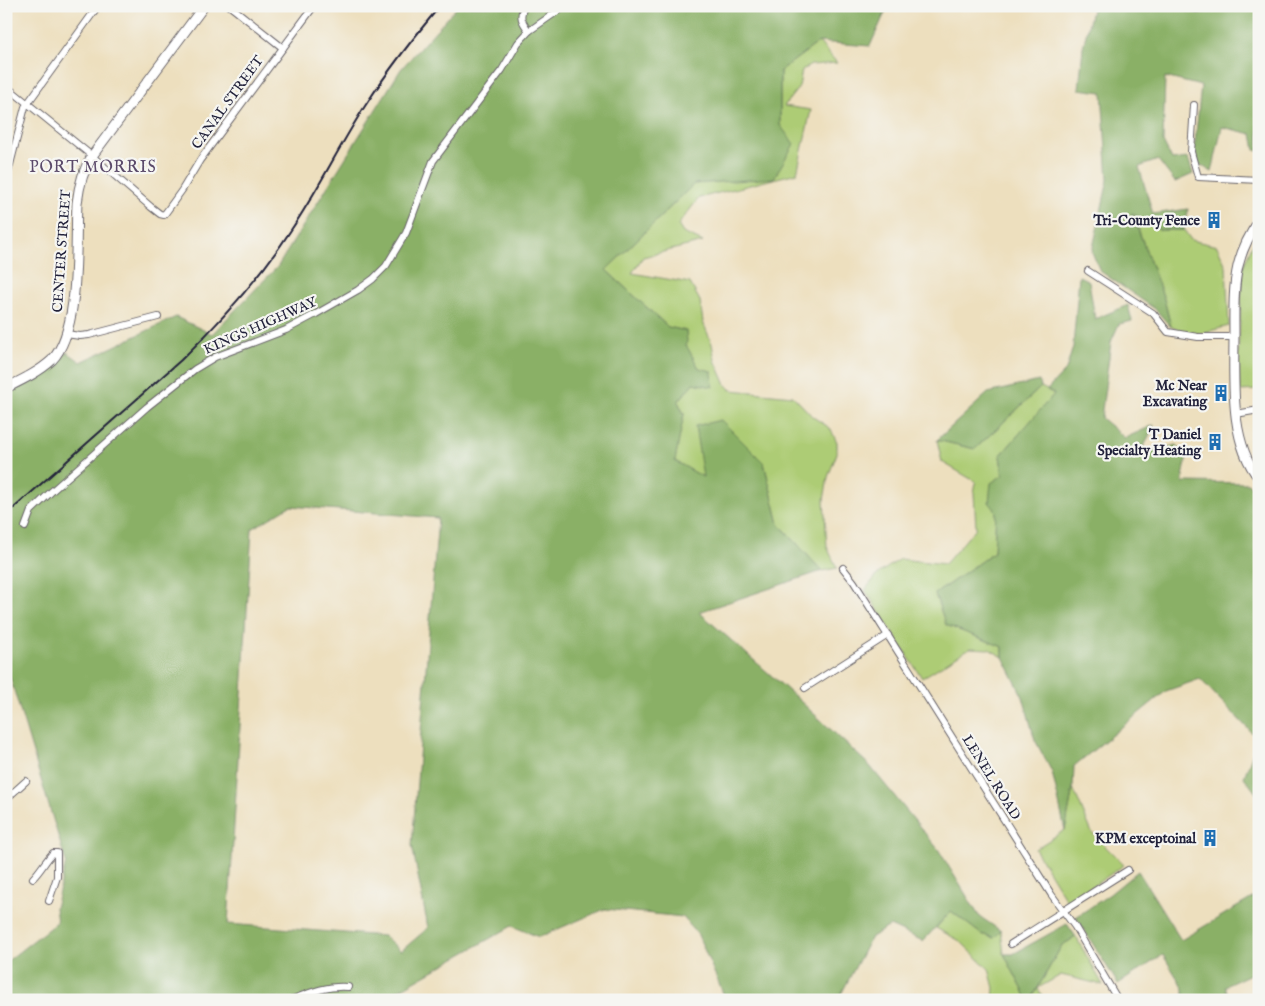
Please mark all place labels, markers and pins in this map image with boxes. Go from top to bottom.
building icon: Tri-County Fence [1204,210,1224,230]
place label: Tri-County Fence [1092,212,1201,230]
place label: Mc Near Excavating [1143,377,1208,411]
building icon: Mc Near Excavating [1211,383,1231,403]
place label: T Daniel Specialty Heating [1098,426,1202,460]
building icon: T Daniel Specialty Heating [1205,432,1225,452]
building icon: KPM exceptoinal [1200,828,1220,848]
place label: KPM exceptoinal [1095,830,1197,848]

